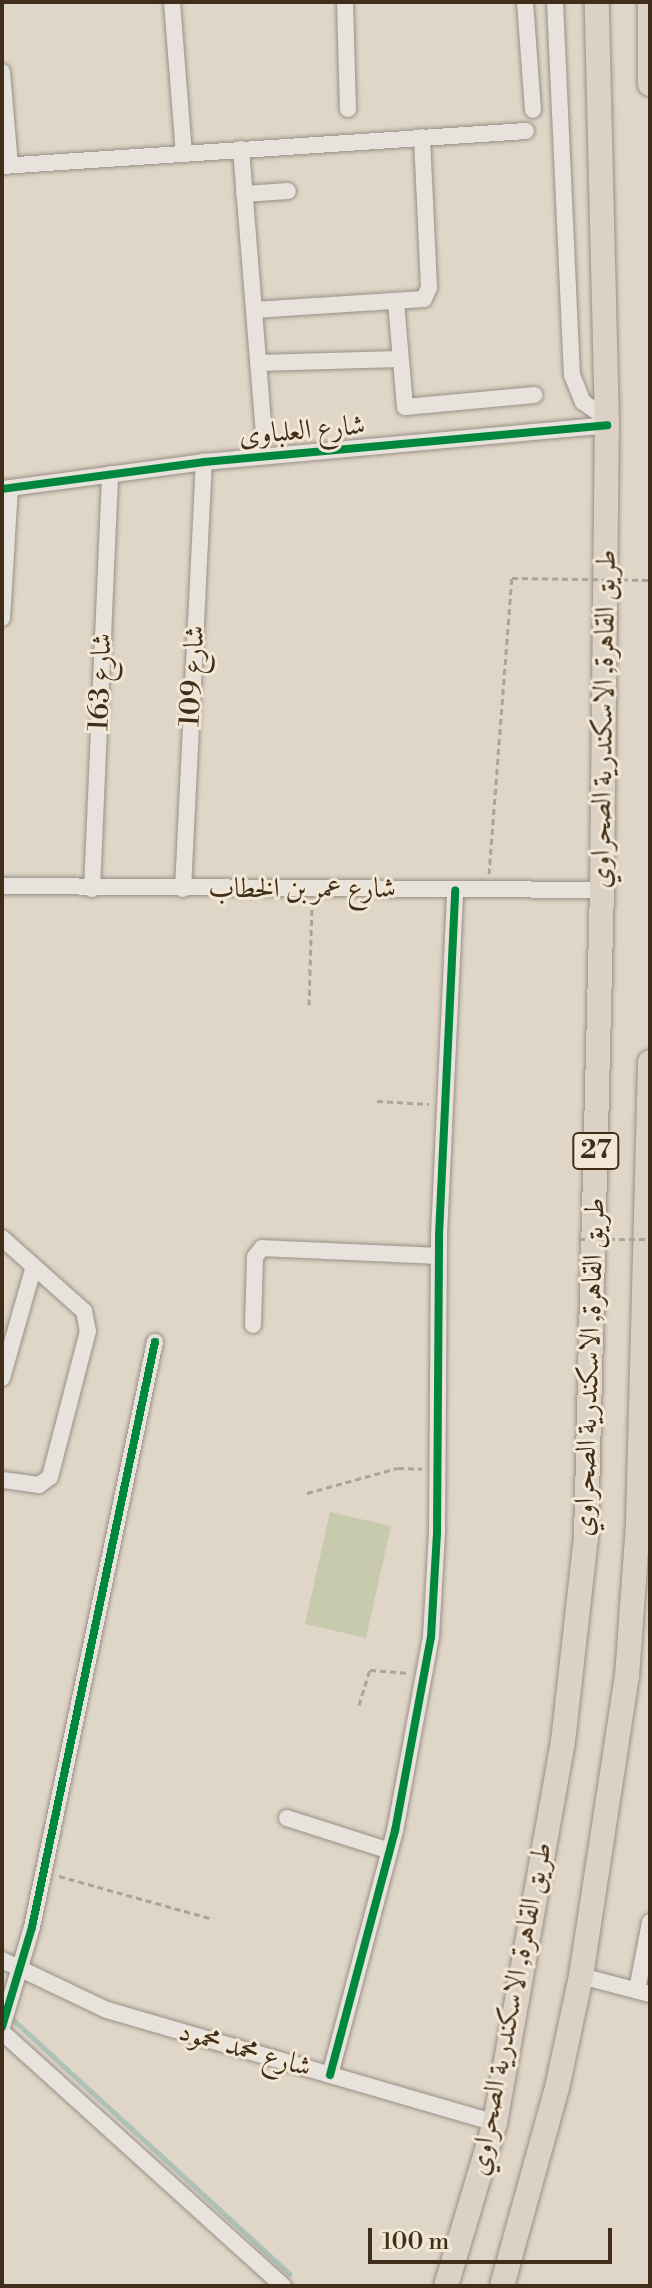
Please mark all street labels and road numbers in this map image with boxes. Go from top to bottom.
street label: شارع العلباوى [237,409,367,453]
street label: طريق القاهرة, الاسكندرية الصحراوي [584,549,624,889]
street label: شارع 109 [174,625,212,727]
street label: شارع 163 [83,633,119,731]
street label: شارع عمر بن الخطاب [208,872,396,906]
road number: 27 [572,1129,620,1173]
street label: طريق القاهرة, الاسكندرية الصحراوي [567,1197,613,1537]
street label: طريق القاهرة, الاسكندرية الصحراوي [462,1839,560,2179]
street label: شارع محمد محمود [175,2015,315,2085]

